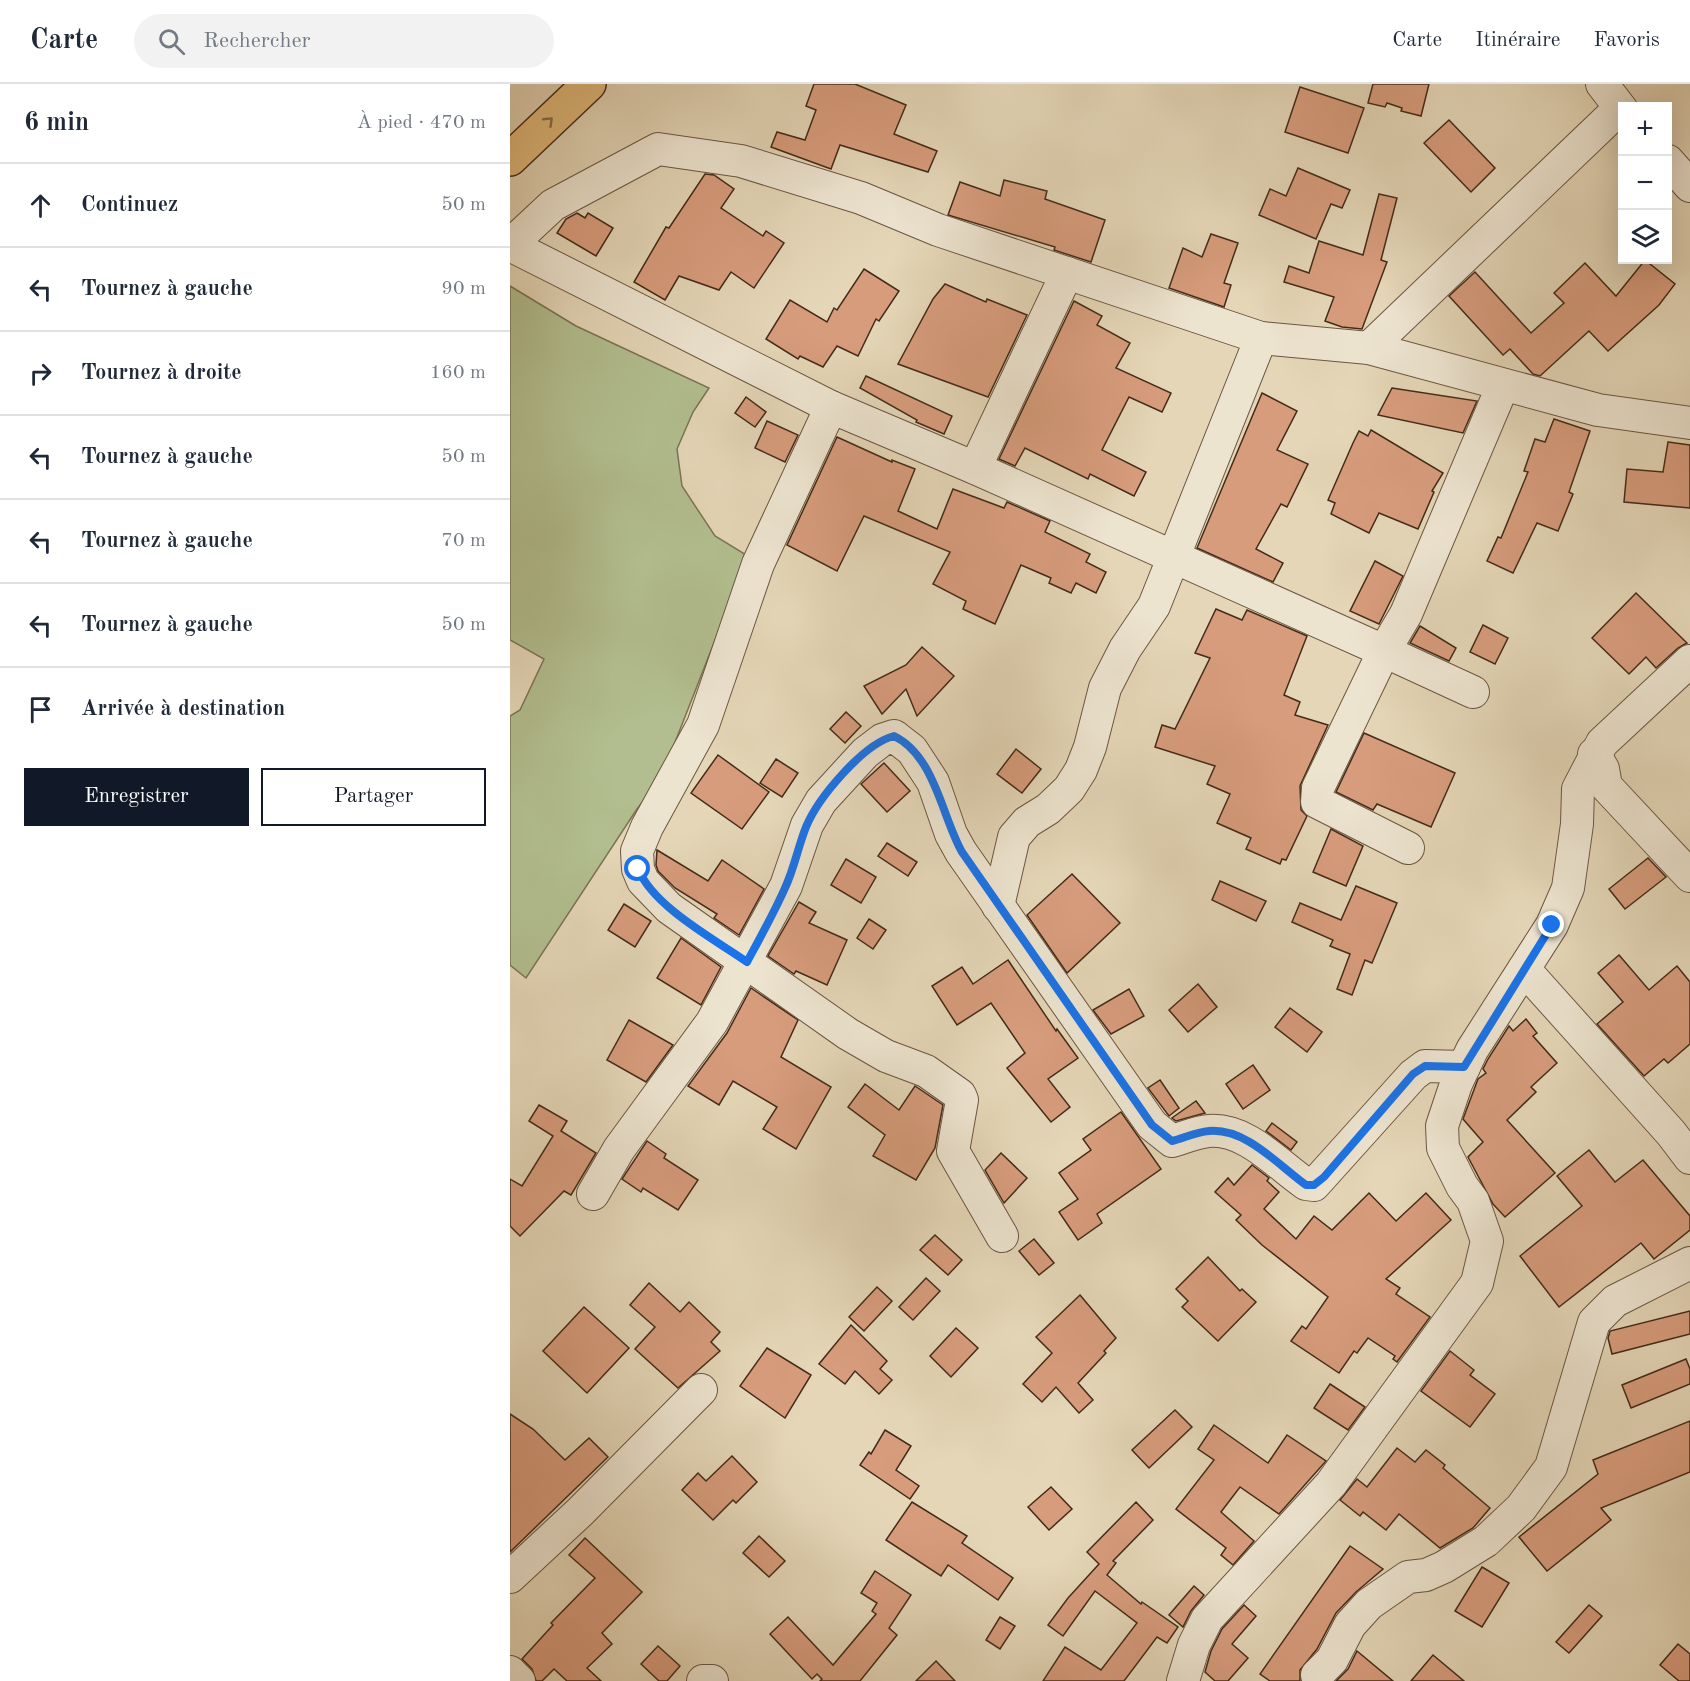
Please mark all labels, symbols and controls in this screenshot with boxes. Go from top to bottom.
search box [134,14,554,68]
icon: search [155,25,188,58]
text: Carte [30,27,98,55]
text: Rechercher [203,30,311,52]
text: Carte [1392,30,1442,51]
text: Itinéraire [1475,30,1561,51]
text: Favoris [1594,30,1660,51]
map controls [1618,102,1672,264]
button: + [1618,102,1672,156]
text: 6 min [24,110,89,136]
text: À pied · 470 m [357,113,486,133]
one-way arrow [542,117,553,128]
button: − [1618,156,1672,210]
icon: ahead [24,189,57,222]
text: Continuez [81,194,178,216]
text: 50 m [441,195,486,215]
button: layers [1618,210,1672,264]
icon: left [24,273,57,306]
text: Tournez à gauche [81,278,253,300]
text: 90 m [441,279,486,299]
icon: right [24,357,57,390]
text: Tournez à droite [81,362,242,384]
text: 160 m [430,363,486,383]
icon: left [24,441,57,474]
text: Tournez à gauche [81,446,253,468]
text: 50 m [441,447,486,467]
icon: left [24,525,57,558]
text: Tournez à gauche [81,530,253,552]
text: 70 m [441,531,486,551]
icon: left [24,609,57,642]
text: Tournez à gauche [81,614,253,636]
text: 50 m [441,615,486,635]
icon: arrive [24,693,57,726]
text: Arrivée à destination [81,698,285,720]
button: Enregistrer [24,768,249,826]
button: Partager [261,768,486,826]
route start [624,855,650,881]
route end [1538,911,1564,937]

